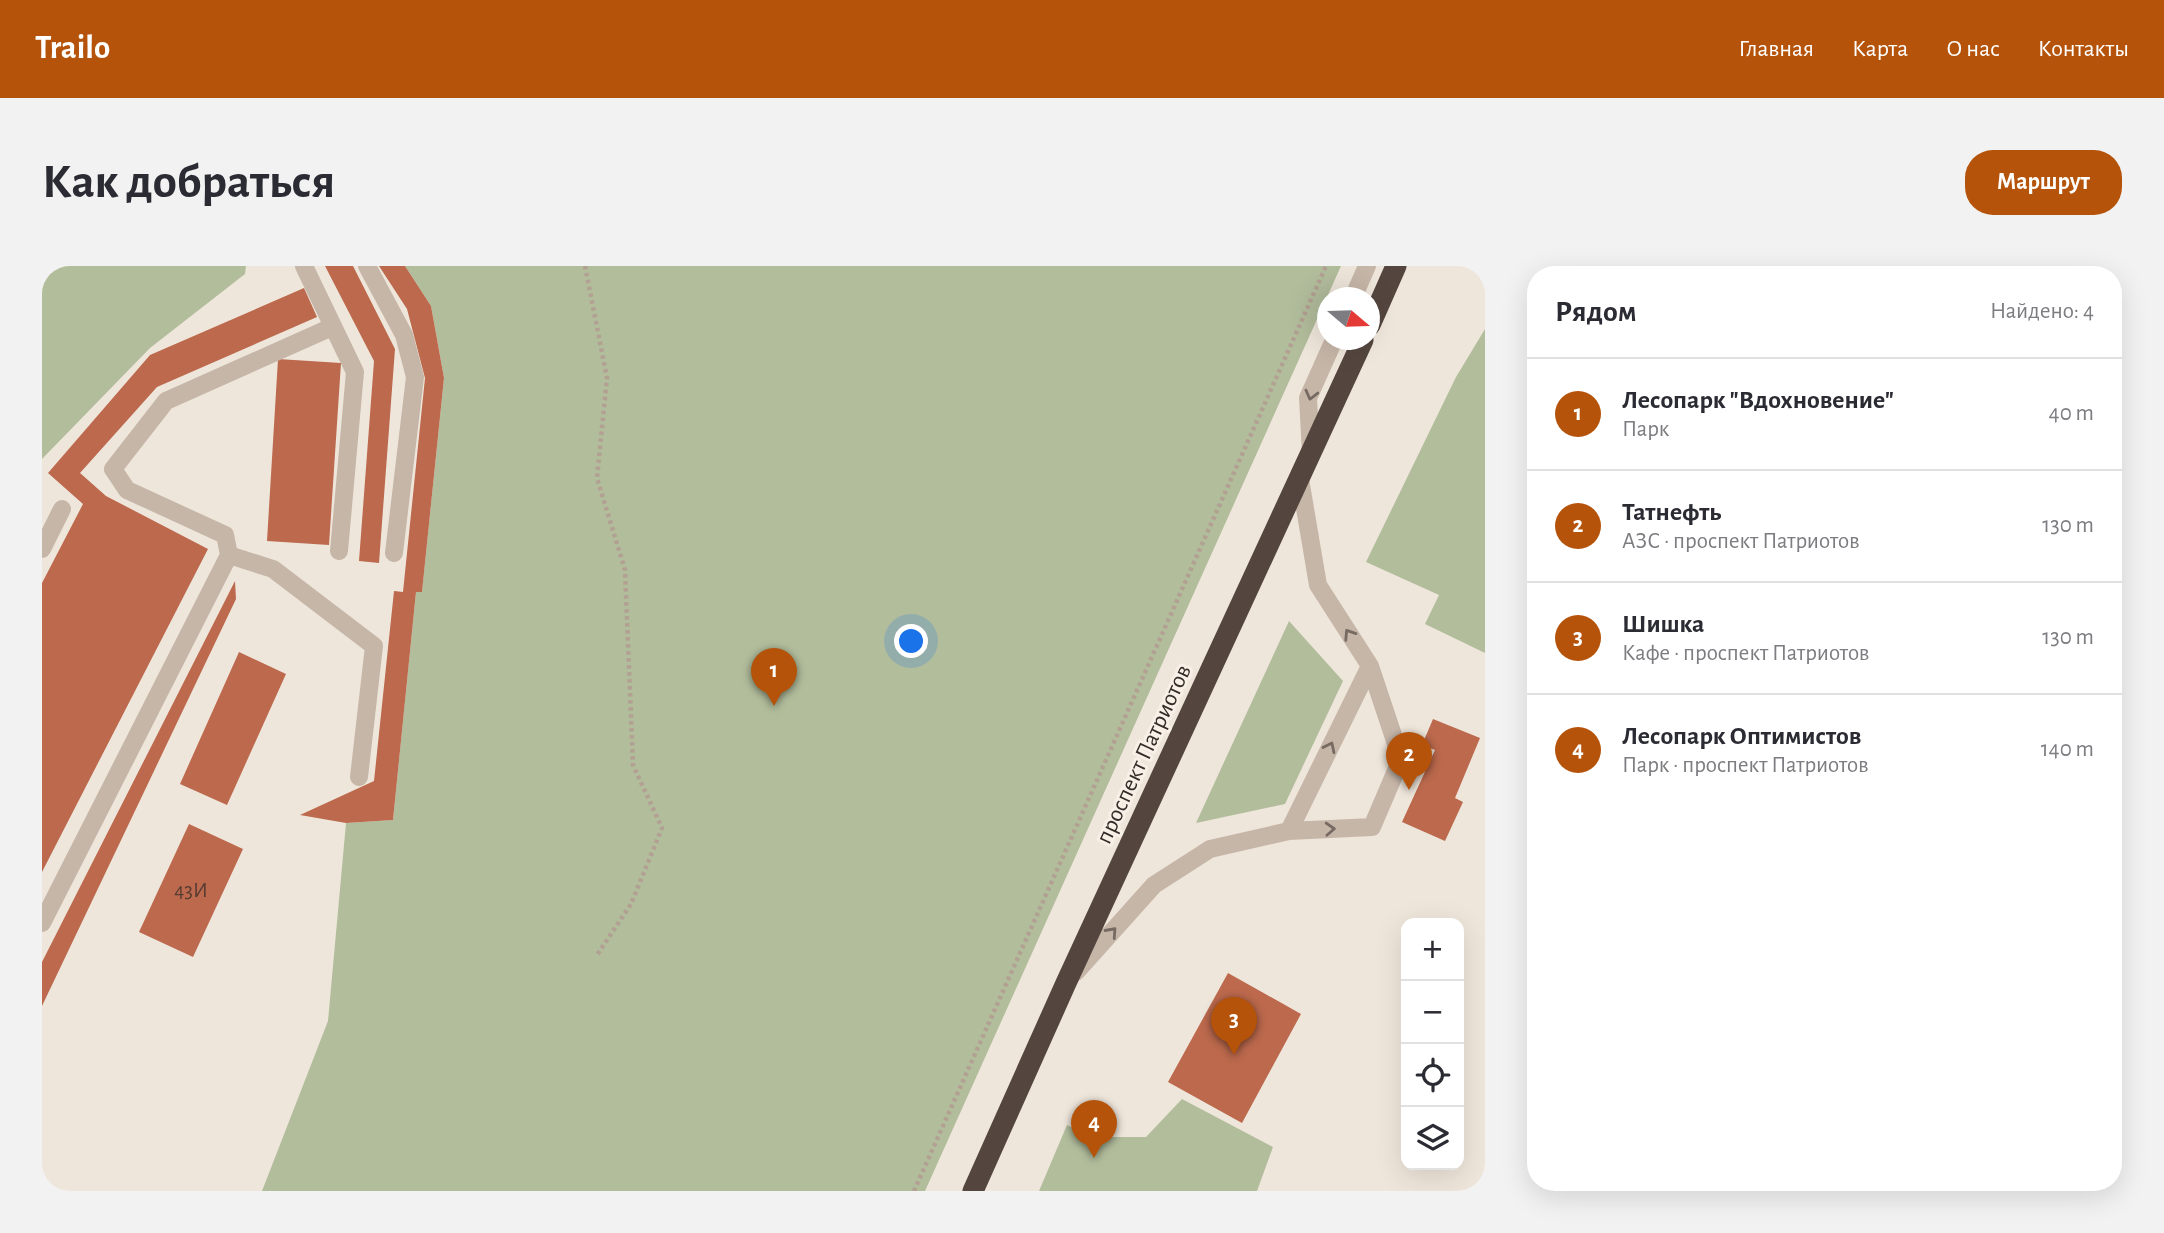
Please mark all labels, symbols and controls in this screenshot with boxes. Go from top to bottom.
text: Trailo [35,32,110,65]
text: Главная [1739,37,1814,61]
text: Карта [1852,37,1908,61]
text: О нас [1946,37,2000,61]
text: Контакты [2038,37,2129,61]
button: Маршрут [1965,150,2122,215]
text: Как добраться [42,158,335,207]
north arrow [1317,287,1380,350]
text: Рядом [1555,297,1637,327]
text: Найдено: 4 [1990,300,2094,323]
text: Лесопарк "Вдохновение" [1622,387,1894,413]
one-way arrow [1305,389,1319,401]
text: 1 [1574,402,1582,425]
text: 40 m [2049,402,2094,425]
text: Парк [1622,418,1669,441]
text: Татнефть [1622,499,1721,525]
text: 2 [1573,514,1583,537]
text: 130 m [2042,514,2094,537]
text: АЗС · проспект Патриотов [1622,530,1860,553]
text: Шишка [1622,611,1704,637]
your location [894,624,928,658]
text: 3 [1573,626,1583,649]
text: 130 m [2042,626,2094,649]
one-way arrow [1344,628,1357,641]
text: Кафе · проспект Патриотов [1622,642,1869,665]
pin: 1 [751,648,797,706]
street label: проспект Патриотов [1092,661,1196,848]
text: Лесопарк Оптимистов [1622,723,1861,749]
pin: 2 [1386,732,1432,790]
text: 4 [1572,738,1584,761]
text: 140 m [2041,738,2094,761]
one-way arrow [1322,742,1336,754]
text: Парк · проспект Патриотов [1622,754,1869,777]
one-way arrow [1325,821,1336,836]
house number: 43И [174,880,208,901]
map controls [1401,918,1464,1170]
button: + [1401,918,1464,981]
one-way arrow [1104,927,1116,940]
button: − [1401,981,1464,1044]
pin: 3 [1211,997,1257,1055]
button: locate [1401,1044,1464,1107]
pin: 4 [1071,1100,1117,1158]
button: layers [1401,1107,1464,1170]

